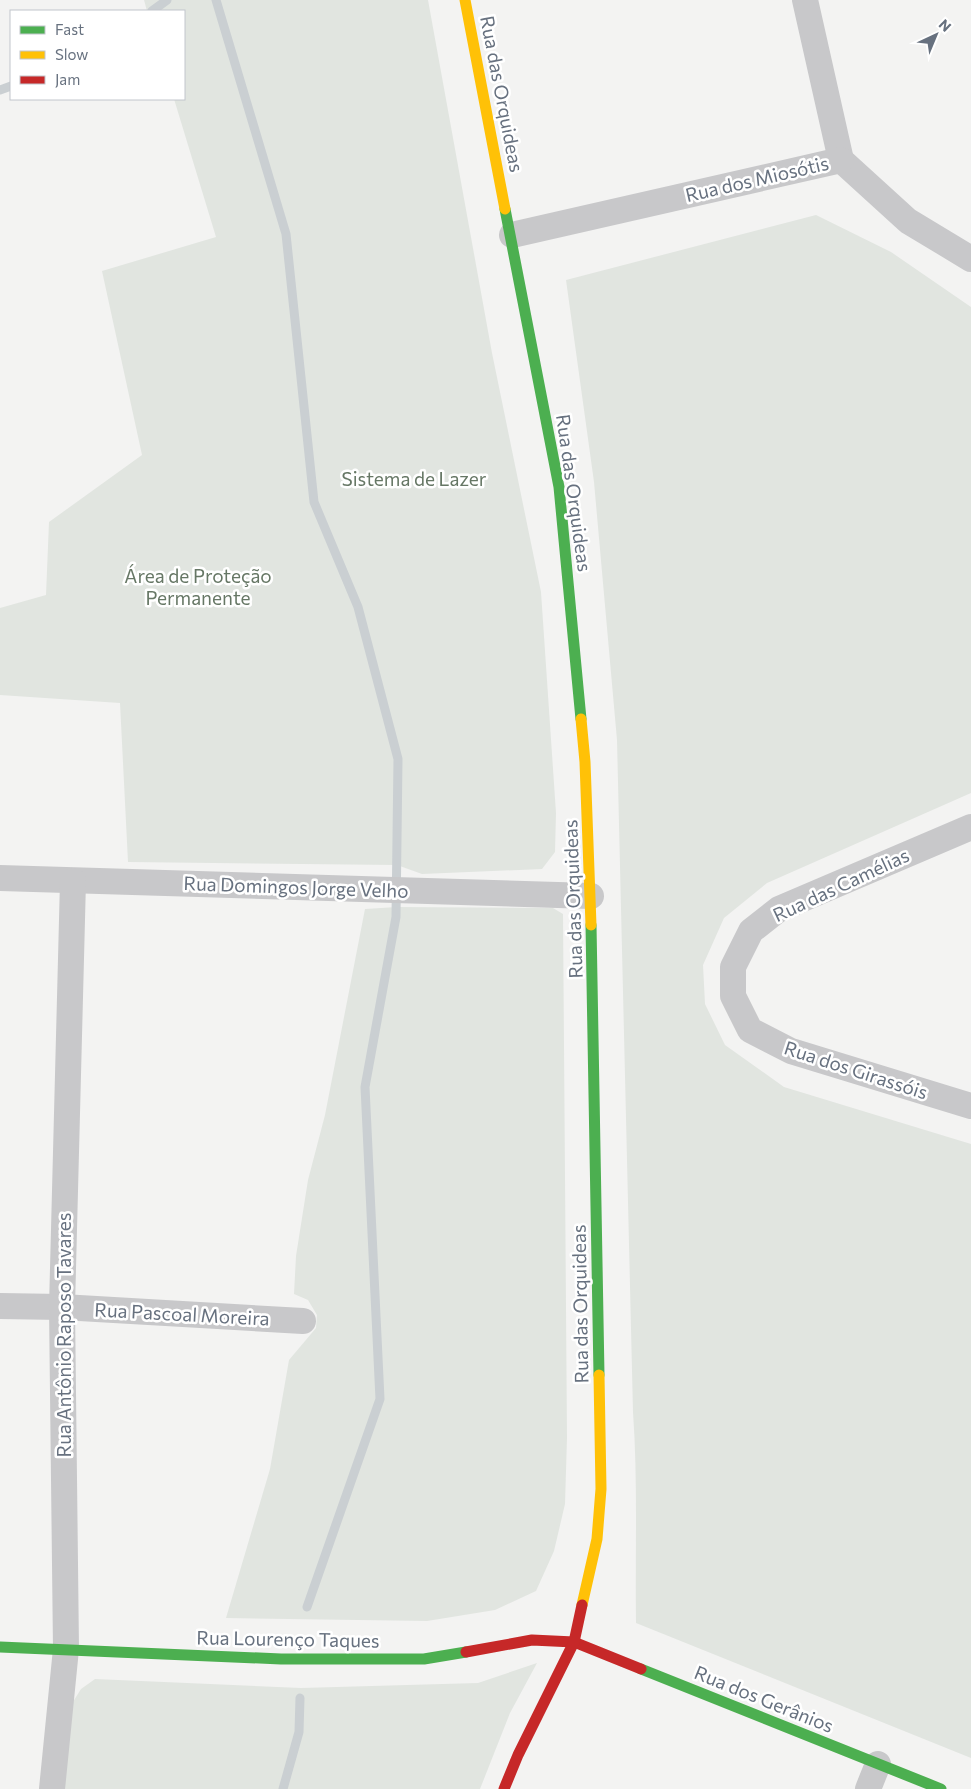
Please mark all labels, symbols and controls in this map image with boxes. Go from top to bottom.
legend [10,10,185,100]
north arrow [911,10,961,60]
street label: Rua das Orquideas [476,14,529,174]
text: N [936,16,955,35]
text: Fast [55,20,84,38]
text: Slow [55,45,88,63]
text: Jam [55,70,80,88]
street label: Rua dos Miosótis [683,151,831,206]
street label: Rua das Orquideas [552,413,597,573]
park label: Sistema de Lazer [342,467,487,490]
park label: Área de Proteção Permanente [124,564,272,609]
street label: Rua das Orquideas [558,819,587,979]
street label: Rua das Camélias [769,843,913,926]
street label: Rua Domingos Jorge Velho [183,871,409,902]
street label: Rua dos Girassóis [781,1035,931,1104]
street label: Rua Antônio Raposo Tavares [52,1213,75,1457]
street label: Rua das Orquideas [567,1224,592,1384]
street label: Rua Pascoal Moreira [94,1297,270,1330]
street label: Rua Lourenço Taques [196,1625,380,1652]
street label: Rua dos Gerânios [691,1660,837,1737]

